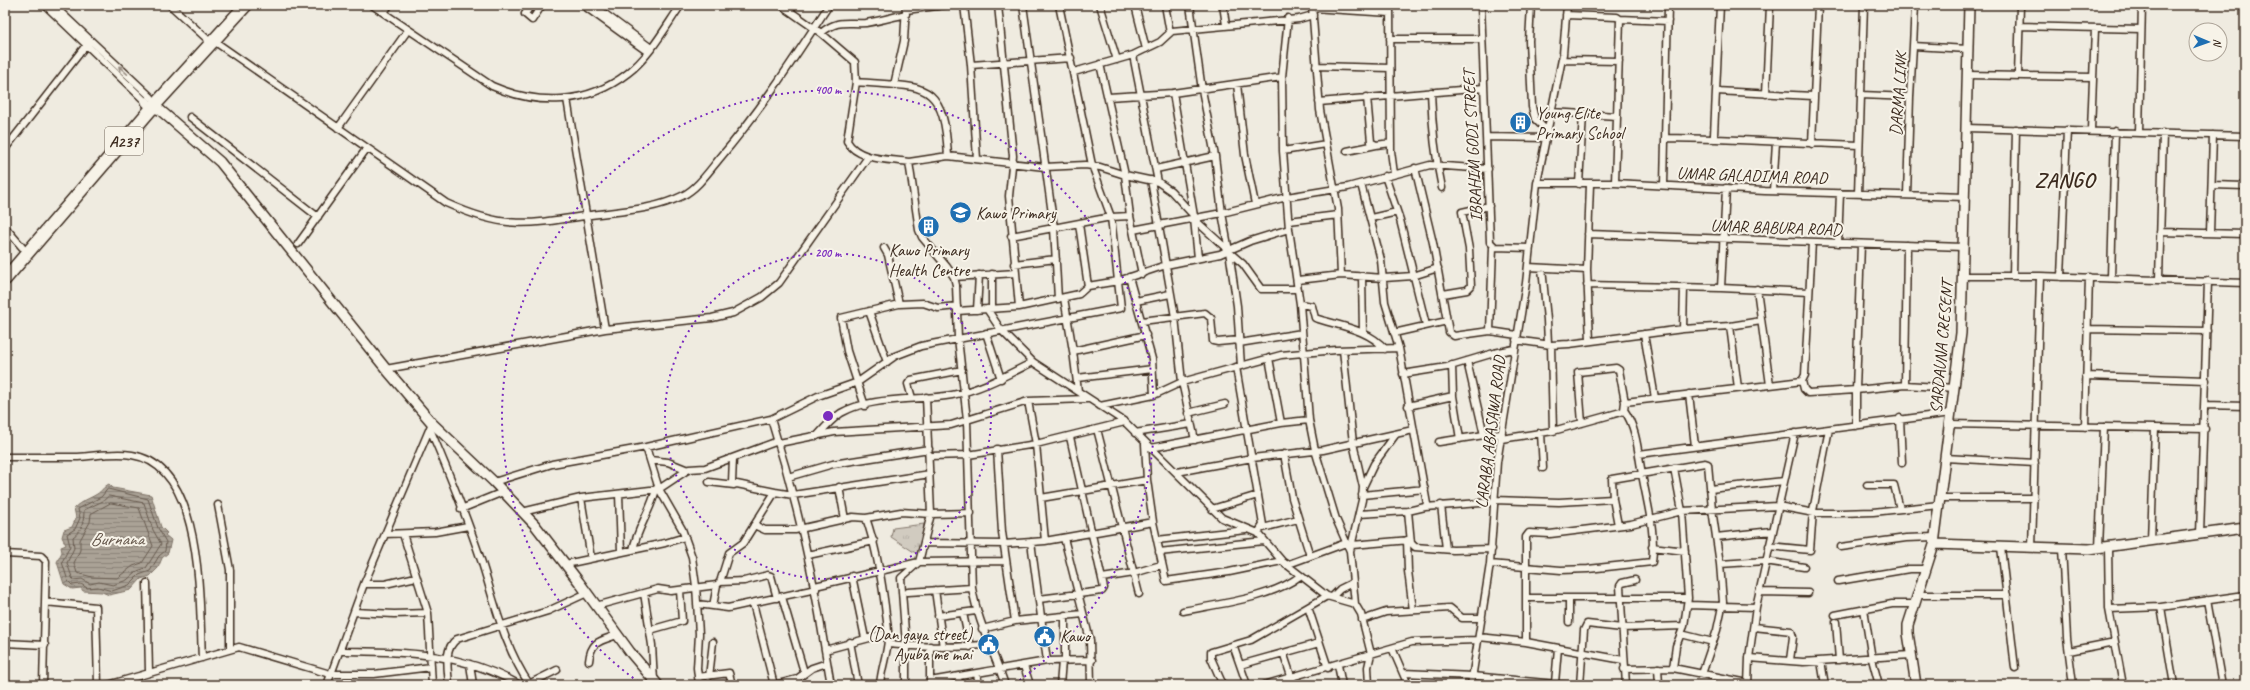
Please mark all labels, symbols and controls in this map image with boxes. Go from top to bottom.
north arrow [2188,22,2228,62]
text: N [2211,39,2225,48]
street label: DARMA LINK [1885,49,1912,136]
one-way arrow [117,66,128,75]
street label: IBRAHIM GODI STREET [1458,66,1487,223]
text: 400 m [815,82,842,98]
place label: Young Elite Primary School [1536,103,1626,144]
building icon: Young Elite Primary School [1508,110,1534,136]
road number: A237 [105,127,143,155]
street label: UMAR GALADIMA ROAD [1676,162,1829,189]
district label: ZANGO [2035,167,2098,193]
school or university icon: Kawo Primary [947,200,973,226]
place label: Kawo Primary [976,203,1057,224]
building icon: Kawo Primary Health Centre [916,213,942,239]
street label: UMAR BABURA ROAD [1710,215,1844,240]
place label: Kawo Primary Health Centre [889,240,971,281]
text: 200 m [815,245,842,261]
street label: SARDAUNA CRESENT [1925,276,1958,414]
street label: LARABA ABASAWA ROAD [1471,354,1510,509]
centre of rings [821,409,835,423]
water label: Burnana [90,528,146,550]
public building icon: Kawo [1032,623,1058,649]
place label: (Dan gaya street) Ayuba me mai [868,624,974,665]
place label: Kawo [1060,626,1092,647]
public building icon: (Dan gaya street) Ayuba me mai [975,631,1001,657]

